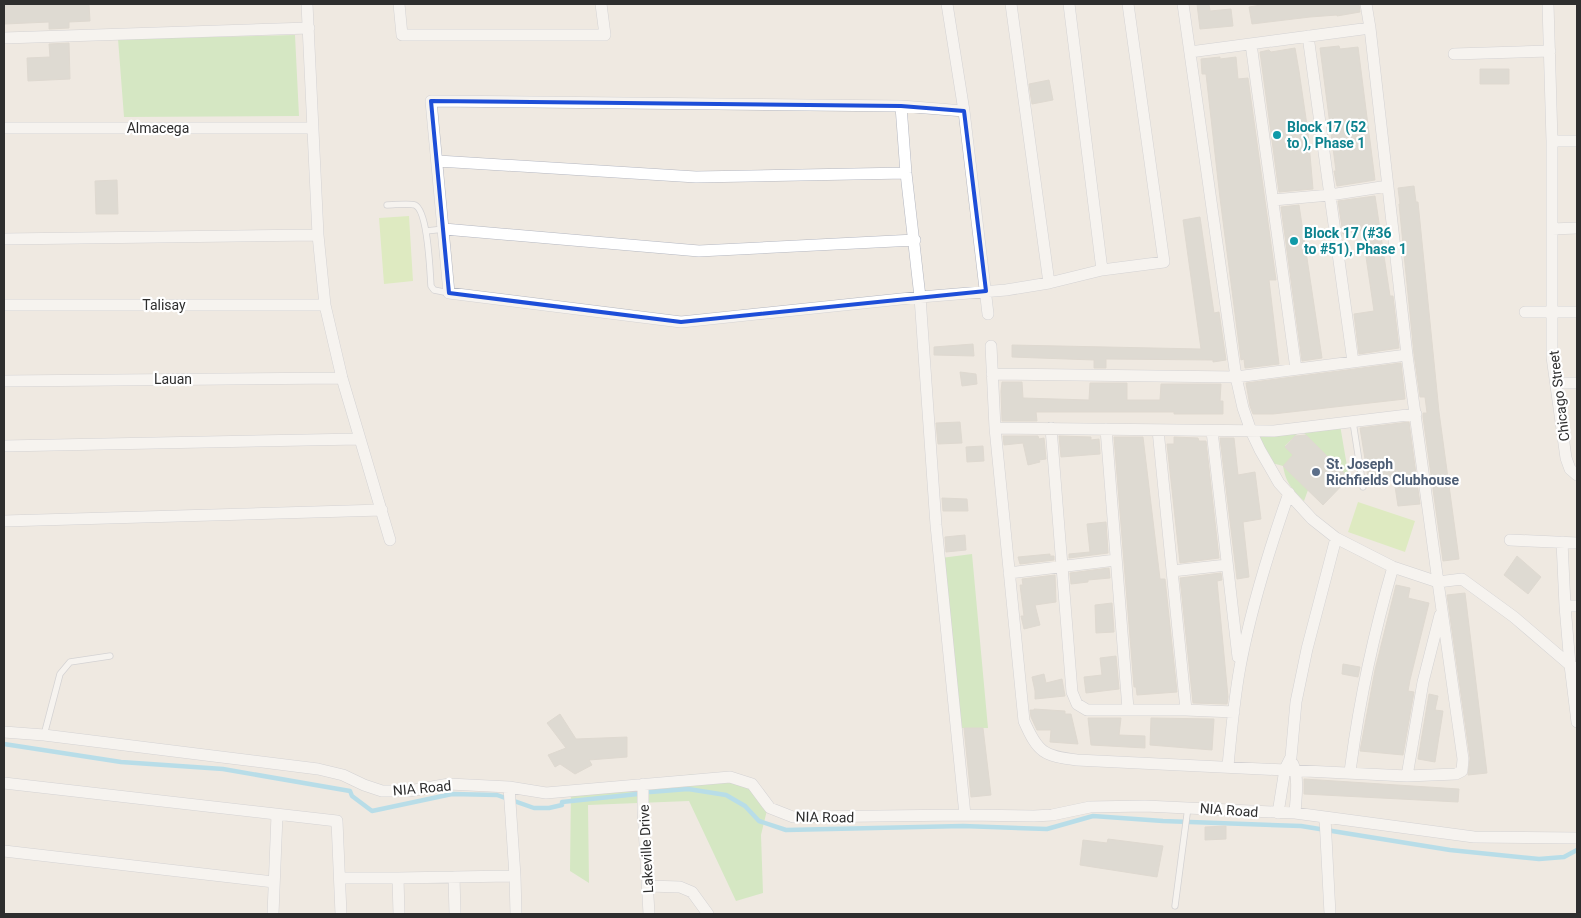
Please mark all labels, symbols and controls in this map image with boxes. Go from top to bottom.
place label: Block 17 (52 to ), Phase 1 [1287,119,1366,152]
street label: Almacega [127,120,189,136]
marker: Block 17 (52 to ), Phase 1 [1271,129,1283,141]
place label: Block 17 (#36 to #51), Phase 1 [1304,225,1407,258]
marker: Block 17 (#36 to #51), Phase 1 [1288,235,1300,247]
street label: Talisay [142,297,186,313]
street label: Chicago Street [1545,349,1573,442]
street label: Lauan [154,371,192,387]
place label: St. Joseph Richfields Clubhouse [1326,456,1460,488]
marker: St. Joseph Richfields Clubhouse [1310,466,1322,478]
street label: NIA Road [392,777,452,799]
street label: NIA Road [1199,800,1259,820]
street label: Lakeville Drive [636,804,656,894]
street label: NIA Road [796,808,854,826]

